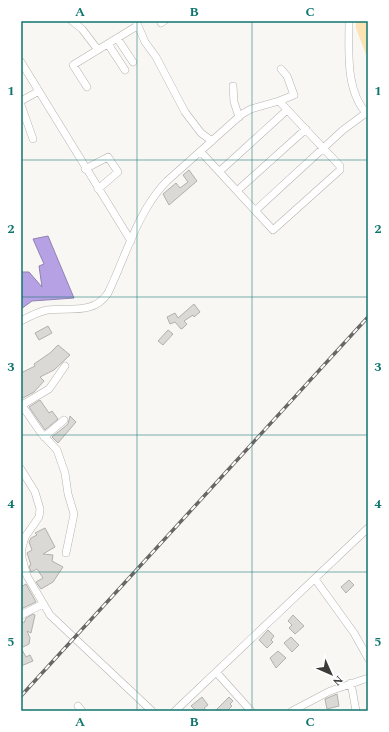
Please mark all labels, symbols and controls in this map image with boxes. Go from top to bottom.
text: A [75,2,85,22]
text: B [189,2,199,22]
text: C [305,2,315,22]
text: 1 [7,81,15,101]
text: 1 [374,81,382,101]
text: 2 [7,219,15,239]
text: 2 [374,219,382,239]
text: 3 [7,357,15,377]
text: 3 [374,357,382,377]
text: 4 [7,494,15,514]
text: 4 [374,494,382,514]
text: 5 [7,632,15,652]
text: 5 [374,632,382,652]
north arrow [311,654,351,694]
text: N [329,672,347,690]
text: A [75,712,85,732]
text: B [189,712,199,732]
text: C [305,712,315,732]

